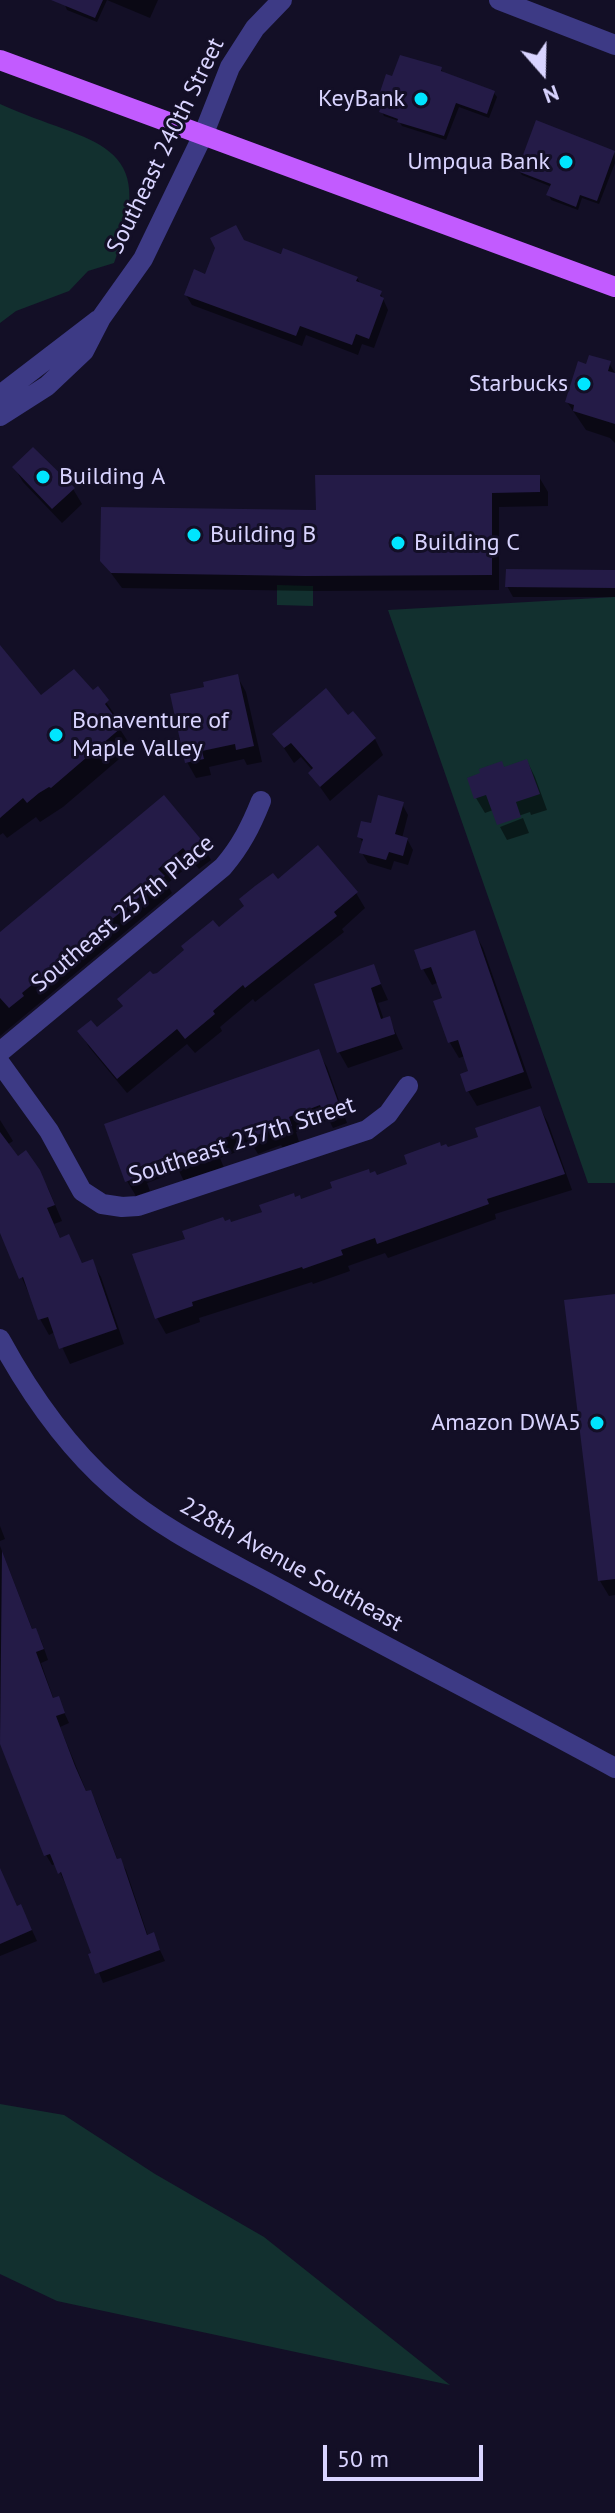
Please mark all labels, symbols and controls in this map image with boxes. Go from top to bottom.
north arrow [503,32,583,112]
street label: Southeast 240th Street [101,33,231,259]
text: N [540,79,563,110]
place label: KeyBank [318,85,405,113]
marker: KeyBank [412,90,430,108]
place label: Umpqua Bank [407,148,550,176]
marker: Umpqua Bank [557,153,575,171]
place label: Starbucks [469,370,568,398]
marker: Starbucks [575,375,593,393]
place label: Building A [59,463,165,491]
marker: Building A [34,468,52,486]
place label: Building B [210,521,316,549]
marker: Building B [185,526,203,544]
place label: Building C [414,529,520,557]
marker: Building C [389,534,407,552]
place label: Bonaventure of Maple Valley [72,707,229,763]
marker: Bonaventure of Maple Valley [47,726,65,744]
street label: Southeast 237th Place [26,829,220,999]
street label: Southeast 237th Street [125,1091,359,1191]
place label: Amazon DWA5 [431,1409,581,1437]
marker: Amazon DWA5 [588,1414,606,1432]
street label: 228th Avenue Southeast [175,1492,407,1638]
scale bar [327,2429,487,2479]
text: 50 m [337,2443,389,2474]

